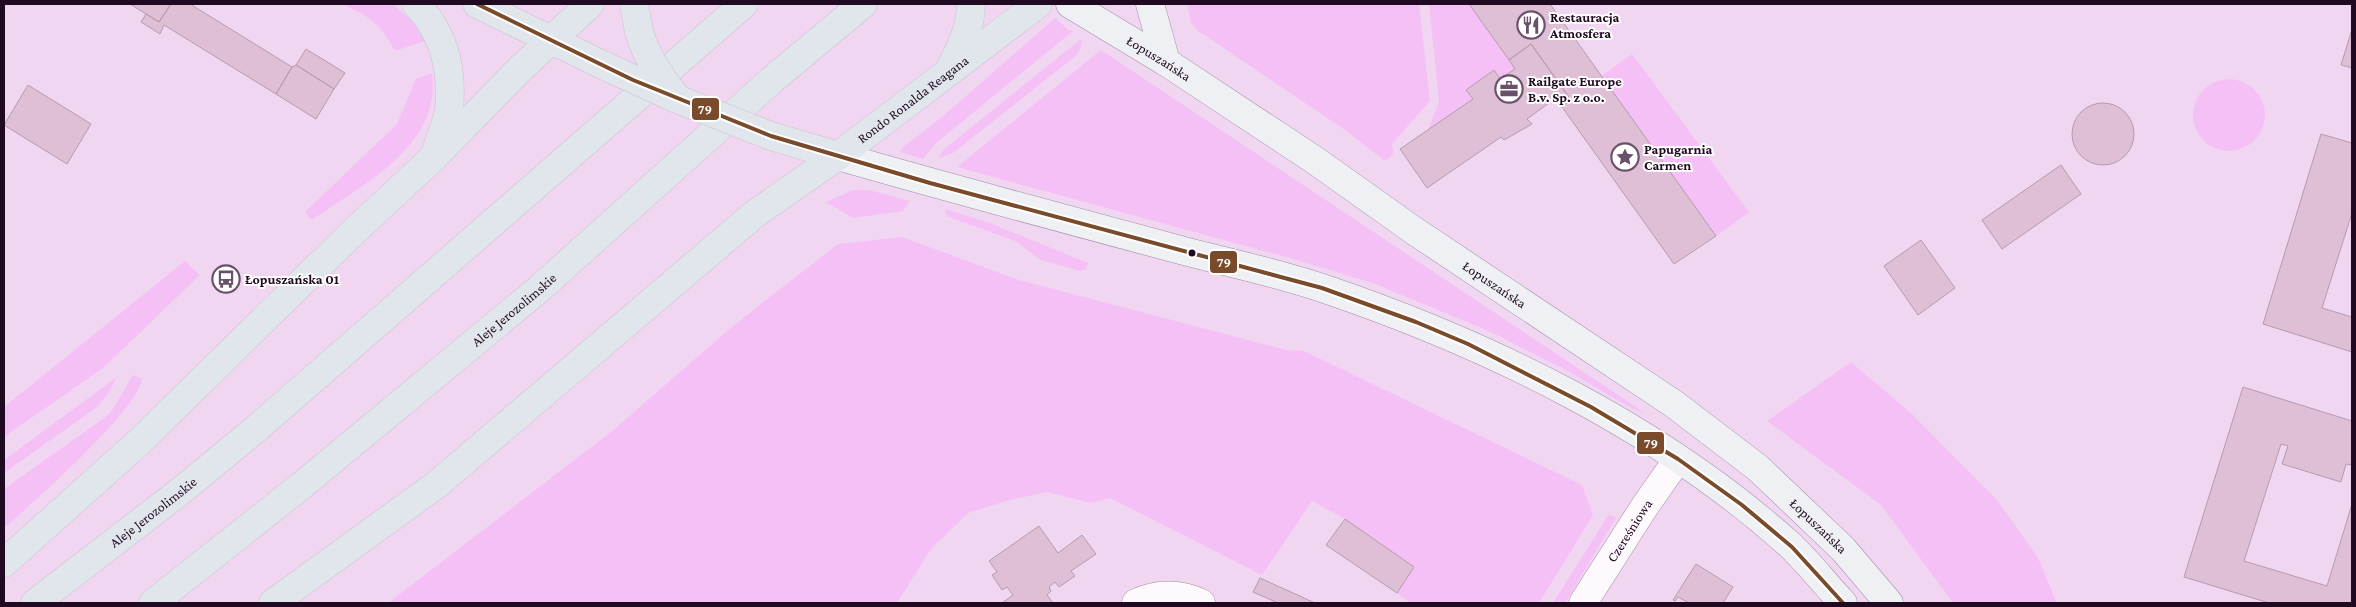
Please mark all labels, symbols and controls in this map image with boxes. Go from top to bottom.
place label: Restauracja Atmosfera [1549,9,1620,41]
restaurant icon: Restauracja Atmosfera [1516,10,1546,40]
street label: Łopuszańska [1124,32,1194,85]
street label: Rondo Ronalda Reagana [854,52,972,146]
place label: Railgate Europe B.v. Sp. z o.o. [1528,73,1622,105]
office icon: Railgate Europe B.v. Sp. z o.o. [1494,74,1524,104]
line badge: 79 [691,97,720,121]
text: 79 [698,101,712,117]
place label: Papugarnia Carmen [1644,141,1713,173]
place icon: Papugarnia Carmen [1610,142,1640,172]
unlabelled marker [1187,248,1197,258]
line badge: 79 [1209,250,1238,274]
text: 79 [1217,254,1231,270]
street label: Łopuszańska [1460,258,1530,312]
bus stop icon: Łopuszańska 01 [211,264,241,294]
street label: Aleje Jerozolimskie [468,270,559,350]
place label: Łopuszańska 01 [245,271,339,287]
line badge: 79 [1636,431,1665,455]
text: 79 [1644,435,1658,451]
street label: Aleje Jerozolimskie [106,473,200,551]
street label: Łopuszańska [1787,495,1851,557]
street label: Czereśniowa [1603,496,1656,565]

